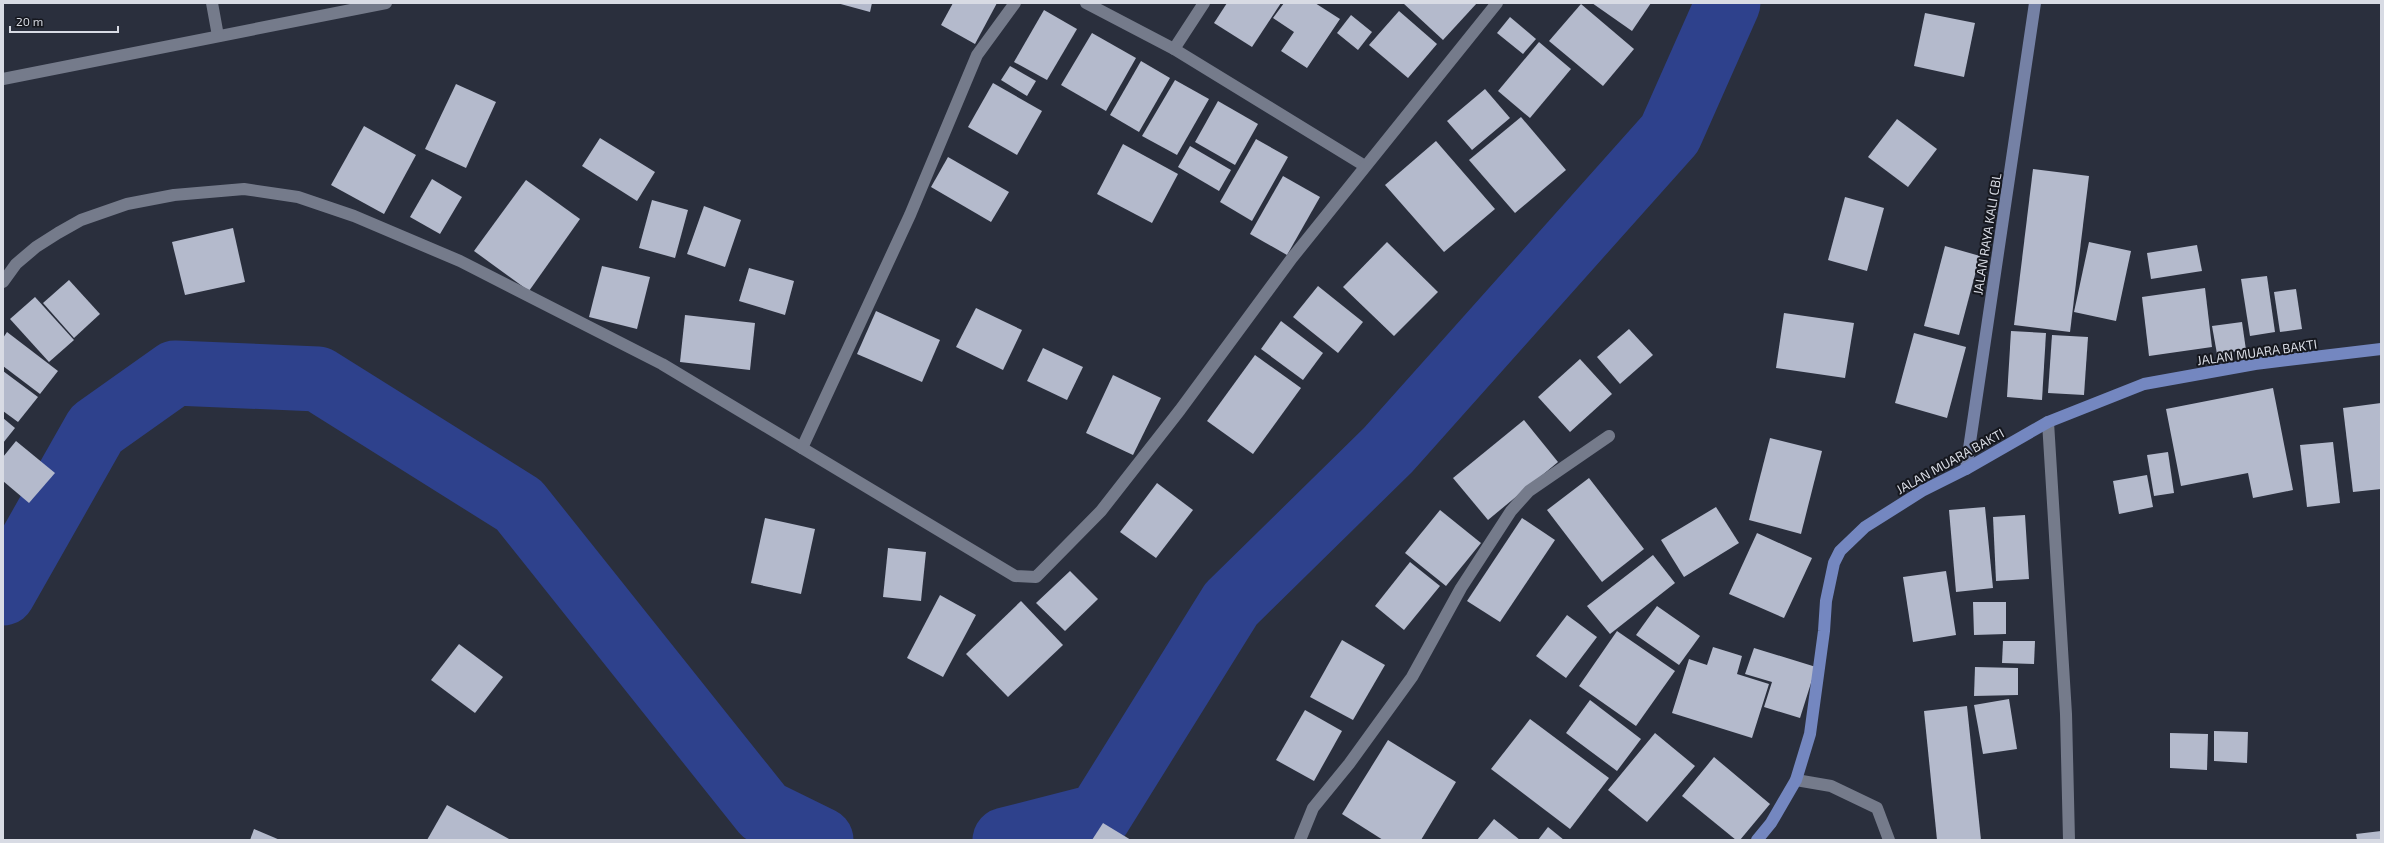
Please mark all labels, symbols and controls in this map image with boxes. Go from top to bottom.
scale bar [10,8,118,34]
text: 20 m [16,14,43,28]
street label: JALAN RAYA KALI CBL [1969,172,2005,296]
street label: JALAN MUARA BAKTI [2196,336,2318,368]
street label: JALAN MUARA BAKTI [1893,425,2007,497]

